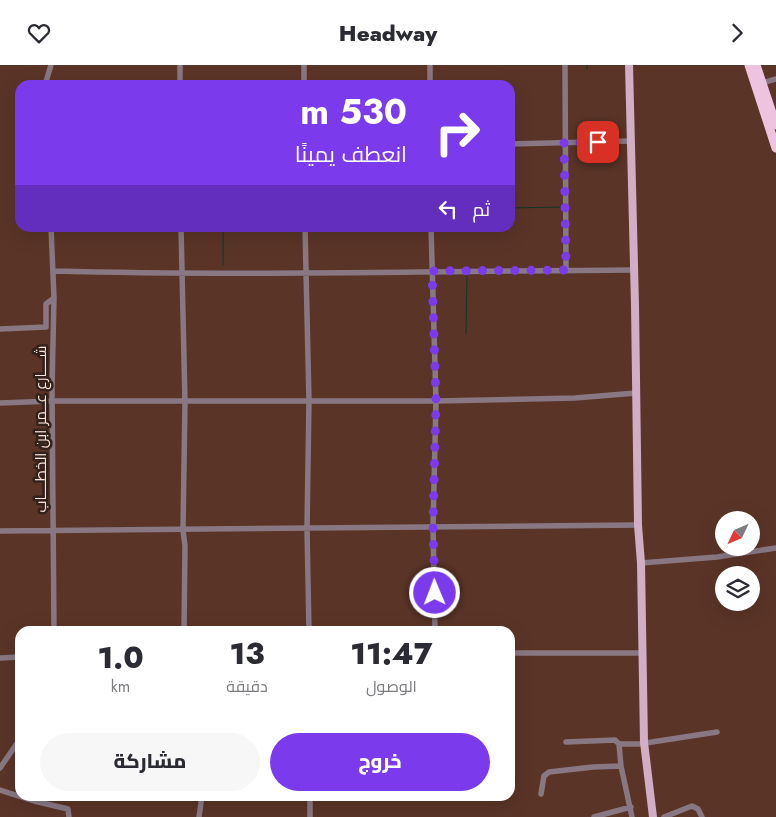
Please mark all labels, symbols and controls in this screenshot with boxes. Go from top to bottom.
text: Headway [339,17,437,49]
icon: heart [25,19,53,47]
icon: forward [723,19,751,47]
text: 530 m [300,87,407,137]
icon: right [425,100,490,165]
pin [577,121,619,163]
icon: arrive [584,128,612,156]
text: انعطف يمينًا [295,138,407,170]
icon: left [434,195,462,223]
text: ثم [472,196,490,223]
street label: شــــارع عــمر ابن الخطــــاب [30,346,52,512]
north arrow [715,511,760,556]
map controls [715,511,760,611]
position arrow [408,566,460,618]
button: layers [715,566,760,611]
text: 13 [229,632,265,675]
text: 11:47 [350,632,433,675]
text: 1.0 [98,636,144,679]
text: km [111,675,130,698]
text: دقيقة [226,675,268,698]
text: الوصول [366,675,417,698]
button: مشاركة [40,733,260,791]
button: خروج [270,733,490,791]

